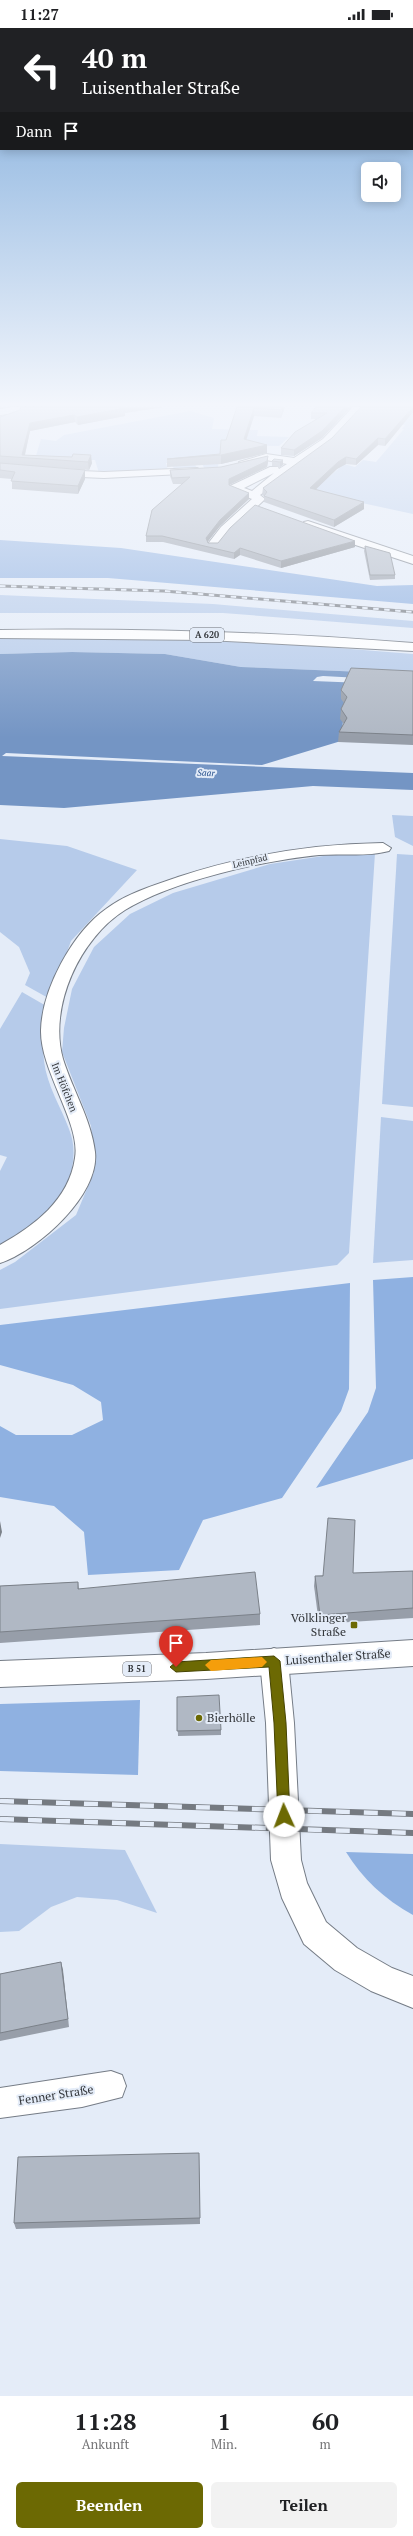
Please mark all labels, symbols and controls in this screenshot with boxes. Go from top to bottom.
text: 11:27 [20,4,59,24]
text: 40 m [82,39,147,76]
icon: left [16,44,68,96]
text: Luisenthaler Straße [82,75,240,99]
icon: arrive [60,120,82,142]
text: Dann [16,121,52,141]
map controls [361,162,401,202]
button: sound [361,162,401,202]
road number: A 620 [190,628,224,642]
water label: Saar [197,767,216,779]
street label: Leinpfad [231,851,269,871]
street label: Im Höfchen [49,1061,80,1114]
place label: Völklinger Straße [291,1610,346,1639]
marker: Völklinger Straße [349,1620,359,1630]
pin [159,1626,193,1667]
icon: arrive [165,1632,187,1654]
street label: Luisenthaler Straße [285,1645,391,1668]
road number: B 51 [123,1662,151,1676]
place label: Bierhölle [207,1710,256,1725]
marker: Bierhölle [194,1713,204,1723]
position arrow [263,1795,305,1837]
street label: Fenner Straße [17,2081,94,2108]
text: 11:28 [74,2405,137,2437]
text: 1 [217,2405,231,2437]
text: 60 [312,2405,339,2437]
text: Ankunft [82,2435,129,2453]
text: Min. [211,2435,237,2453]
text: m [320,2435,331,2453]
button: Beenden [16,2482,203,2528]
button: Teilen [211,2482,397,2528]

